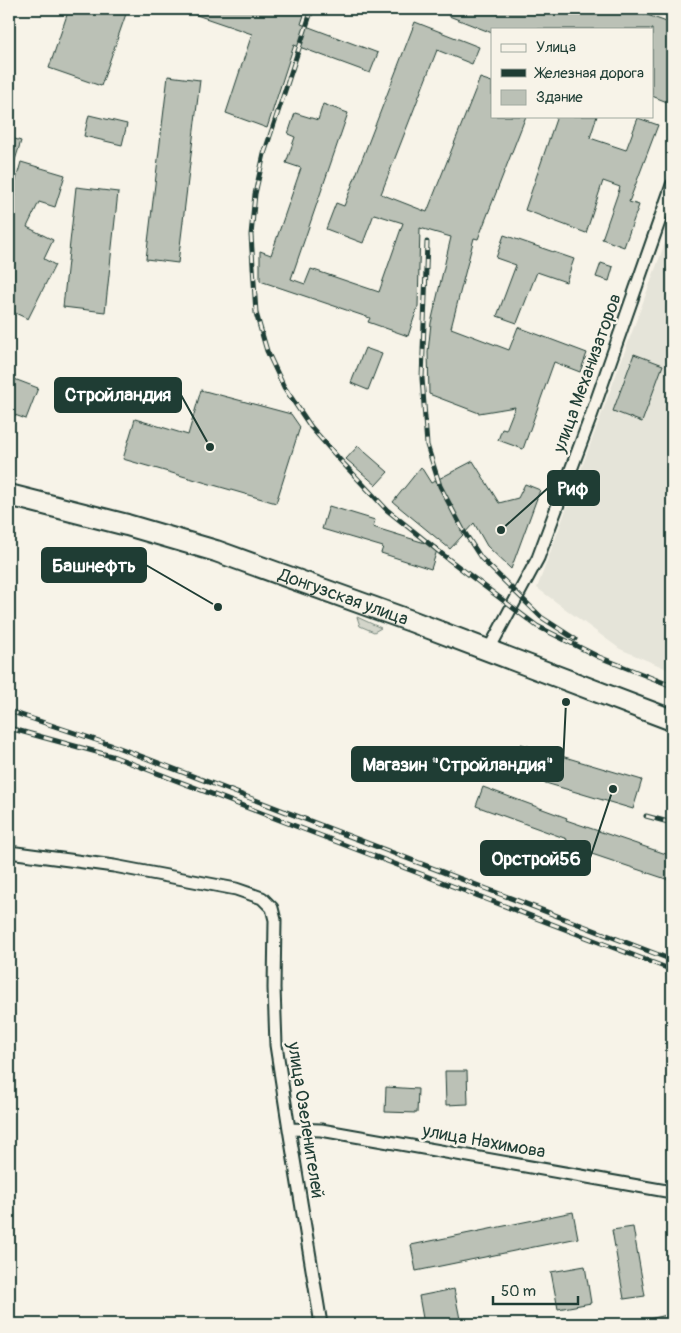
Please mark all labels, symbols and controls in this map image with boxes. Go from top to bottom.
legend [491,28,654,118]
text: Улица [536,38,576,57]
text: Железная дорога [534,64,644,83]
text: Здание [536,88,583,107]
street label: улица Механизаторов [548,290,627,457]
callout: Стройландия [55,378,181,412]
text: Стройландия [65,383,171,407]
callout: Риф [548,471,599,505]
text: Риф [557,477,589,501]
callout: Башнефть [42,548,146,582]
text: Башнефть [52,554,136,578]
street label: Донгузская улица [275,563,411,631]
callout: Магазин "Стройландия" [352,747,563,781]
text: Магазин "Стройландия" [362,753,554,777]
callout: Орстрой56 [481,841,590,875]
text: Орстрой56 [491,847,581,871]
street label: улица Озеленителей [282,1039,329,1200]
street label: улица Нахимова [420,1119,547,1164]
scale bar [493,1273,578,1305]
text: 50 m [501,1282,536,1301]

